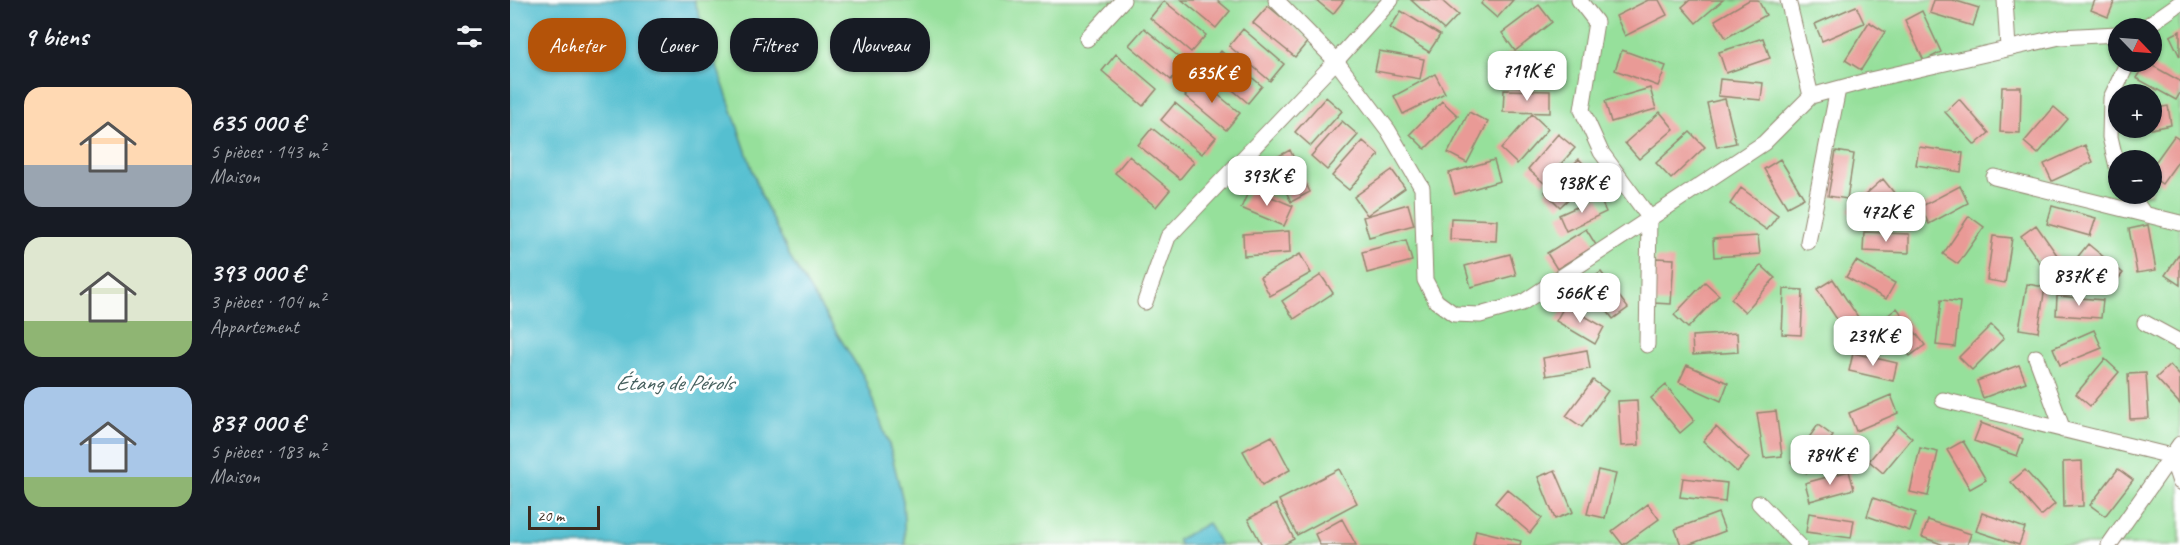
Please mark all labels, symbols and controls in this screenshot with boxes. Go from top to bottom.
chip: Acheter [528,18,626,72]
chip: Louer [638,18,718,72]
chip: Filtres [730,18,818,72]
chip: Nouveau [830,18,930,72]
north arrow [2108,18,2162,72]
map controls [2108,18,2162,204]
text: 9 biens [24,20,88,53]
icon: filters [453,20,486,53]
pin: 719K € [1478,51,1576,102]
pin: 635K € [1163,53,1261,104]
text: 719K € [1502,58,1552,83]
text: 635K € [1186,60,1238,85]
button: + [2108,84,2162,138]
text: 635 000 € [210,106,305,139]
icon: home [72,111,144,183]
text: 5 pièces · 143 m² [210,139,325,164]
button: − [2108,150,2162,204]
pin: 393K € [1218,156,1316,207]
text: 393K € [1242,163,1292,188]
pin: 938K € [1533,163,1631,214]
text: Maison [210,164,260,189]
text: 938K € [1557,170,1607,195]
pin: 472K € [1837,192,1935,243]
text: 472K € [1861,199,1911,224]
text: 393 000 € [210,256,304,289]
pin: 837K € [2030,256,2128,307]
icon: home [72,261,144,333]
text: 837K € [2054,263,2104,288]
pin: 566K € [1531,273,1629,324]
text: 566K € [1554,280,1606,305]
text: 3 pièces · 104 m² [210,289,325,314]
text: Appartement [210,314,299,339]
pin: 239K € [1824,316,1922,367]
text: 239K € [1848,323,1898,348]
water label: Étang de Pérols [615,369,736,397]
text: 837 000 € [210,406,304,439]
icon: home [72,411,144,483]
pin: 784K € [1781,435,1879,486]
text: 5 pièces · 183 m² [210,439,325,464]
text: 784K € [1805,442,1855,467]
text: Maison [210,464,260,489]
scale bar [528,503,600,530]
text: 20 m [537,506,564,526]

